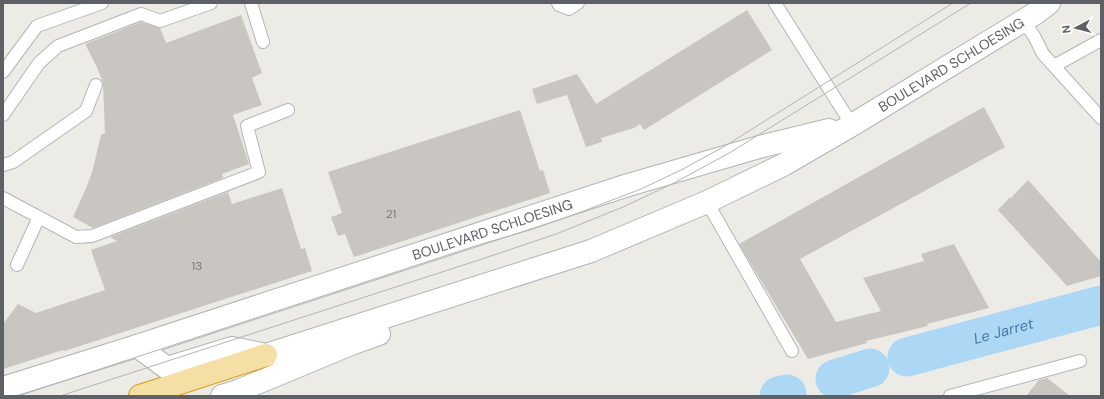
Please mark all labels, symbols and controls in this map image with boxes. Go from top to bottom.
north arrow [1056,8,1096,48]
street label: BOULEVARD SCHLOESING [875,13,1027,116]
text: N [1059,24,1074,34]
street label: BOULEVARD SCHLOESING [410,195,575,264]
house number: 21 [386,206,396,222]
house number: 13 [192,258,202,274]
water label: Le Jarret [971,313,1036,349]

